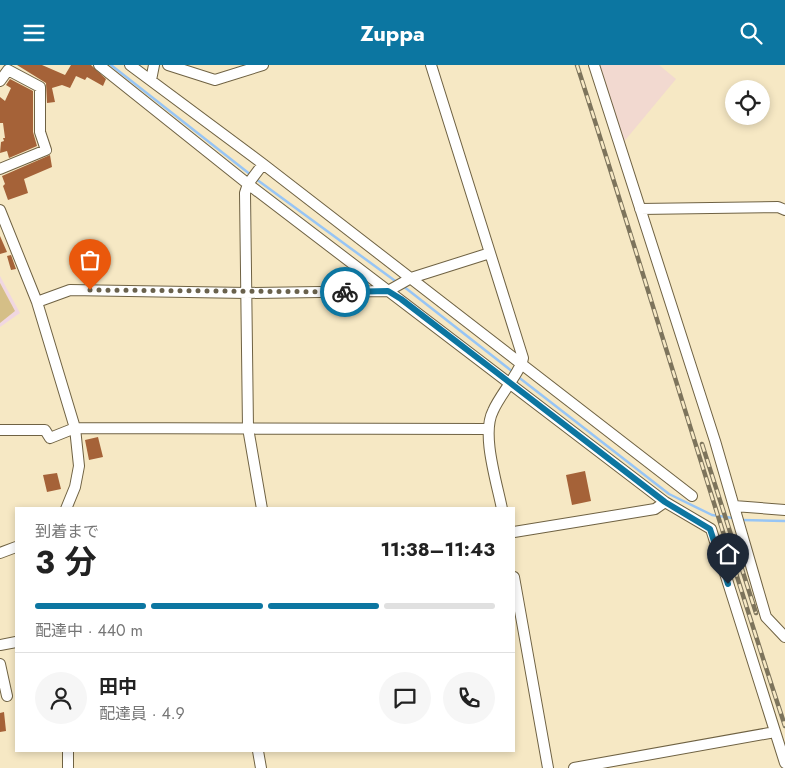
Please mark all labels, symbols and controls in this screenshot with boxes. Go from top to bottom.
text: Zuppa [360,17,425,49]
icon: menu [20,19,48,47]
icon: search [737,19,765,47]
map controls [725,80,770,125]
button: locate [725,80,770,125]
pin [69,239,111,290]
icon: bag [76,246,104,274]
courier [320,267,370,317]
icon: bike [331,278,359,306]
text: 到着まで [35,520,99,543]
pin [707,533,749,584]
text: 11:38–11:43 [380,536,495,563]
text: 3 分 [35,539,96,585]
icon: home [714,540,742,568]
text: 配達中 · 440 m [35,619,143,642]
button: person [35,672,87,724]
button: chat [379,672,431,724]
button: phone [443,672,495,724]
text: 田中 [99,673,137,700]
text: 配達員 · 4.9 [99,702,185,725]

